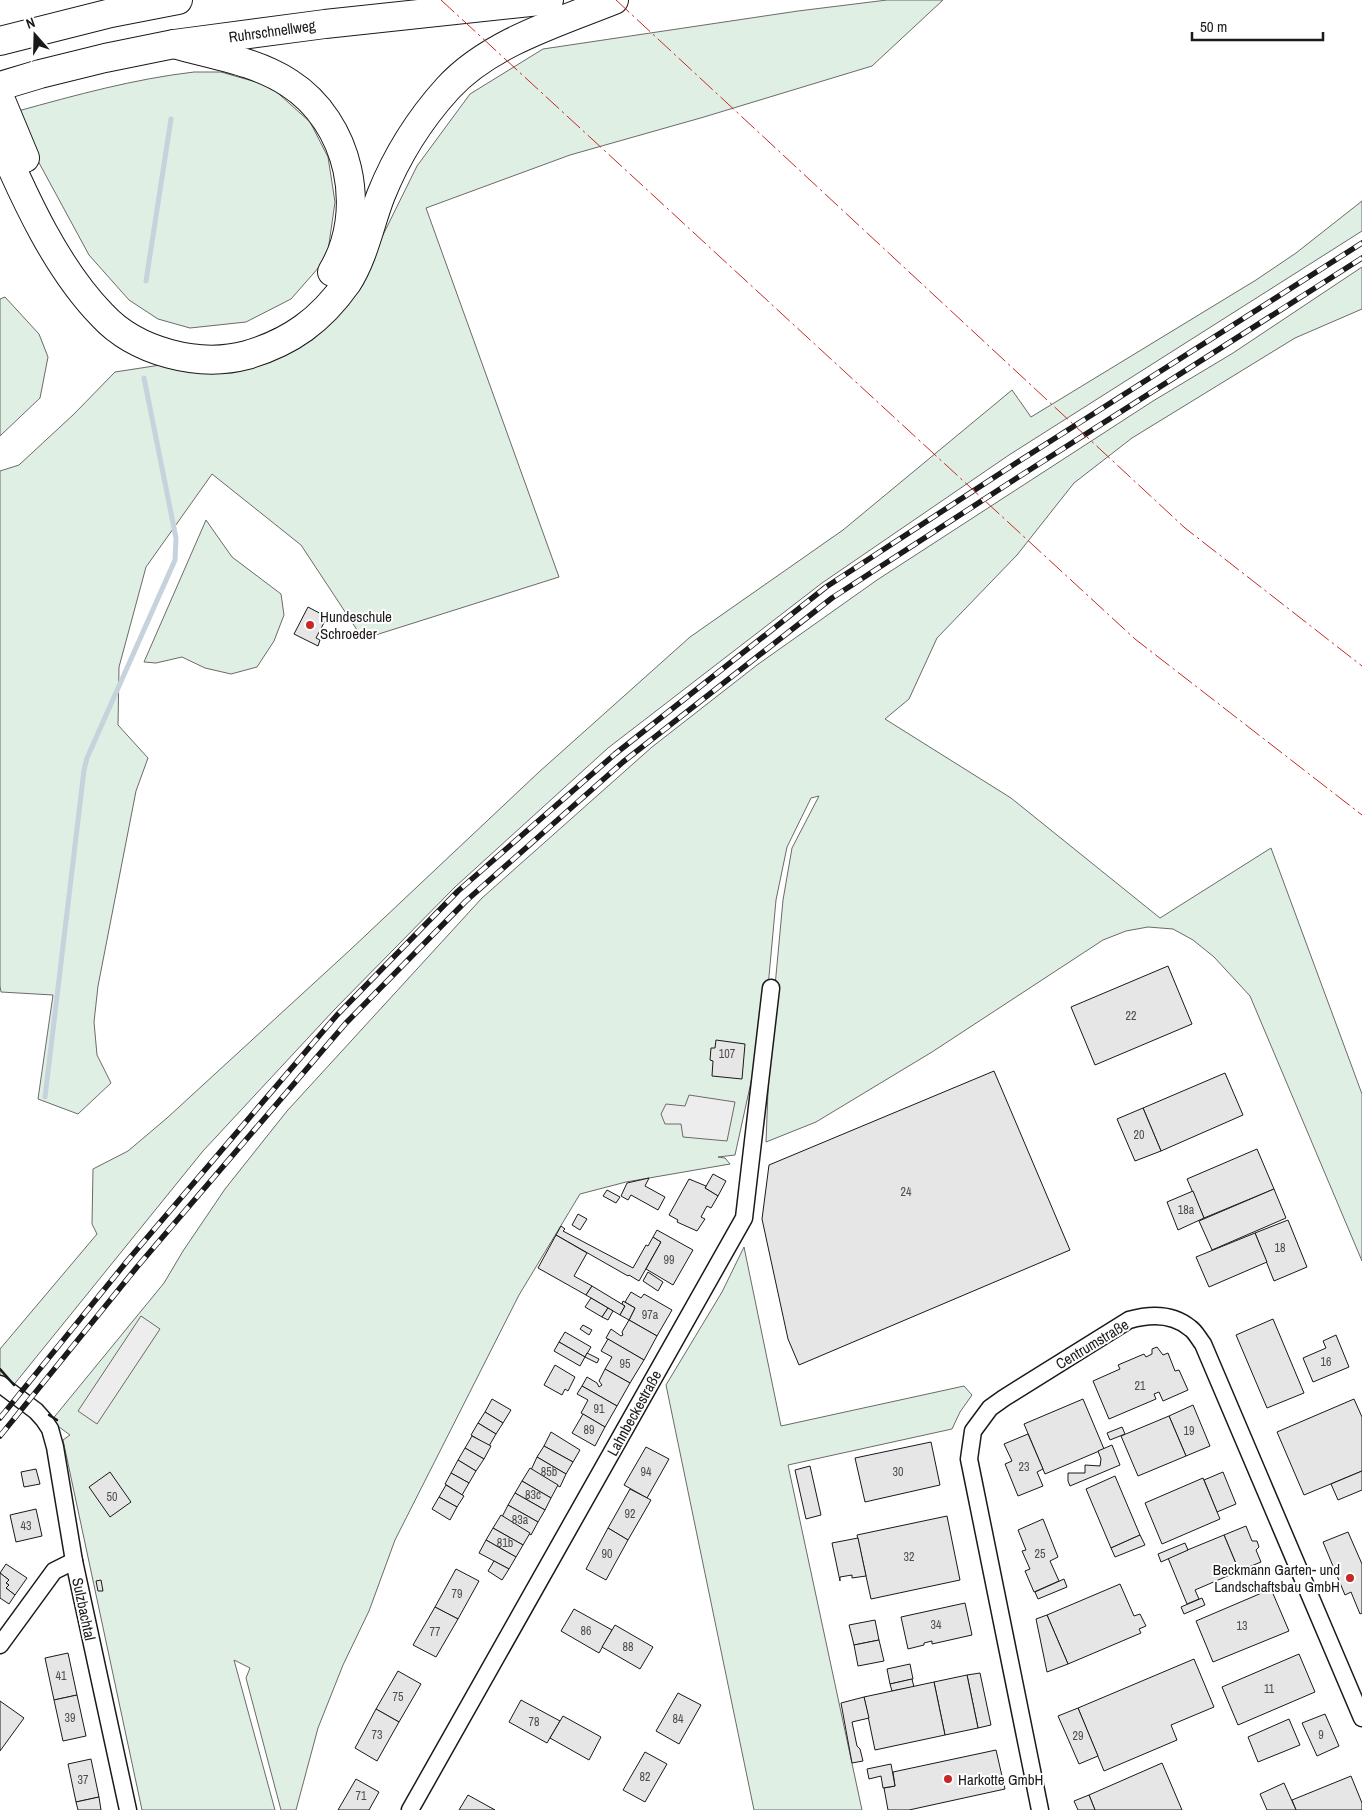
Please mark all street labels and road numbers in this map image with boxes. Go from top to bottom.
street label: Ruhrschnellweg [227,14,317,47]
street label: Centrumstraße [1051,1314,1133,1374]
street label: Lahnbeckestraße [602,1366,666,1460]
street label: Sulzbachtal [67,1576,101,1642]

